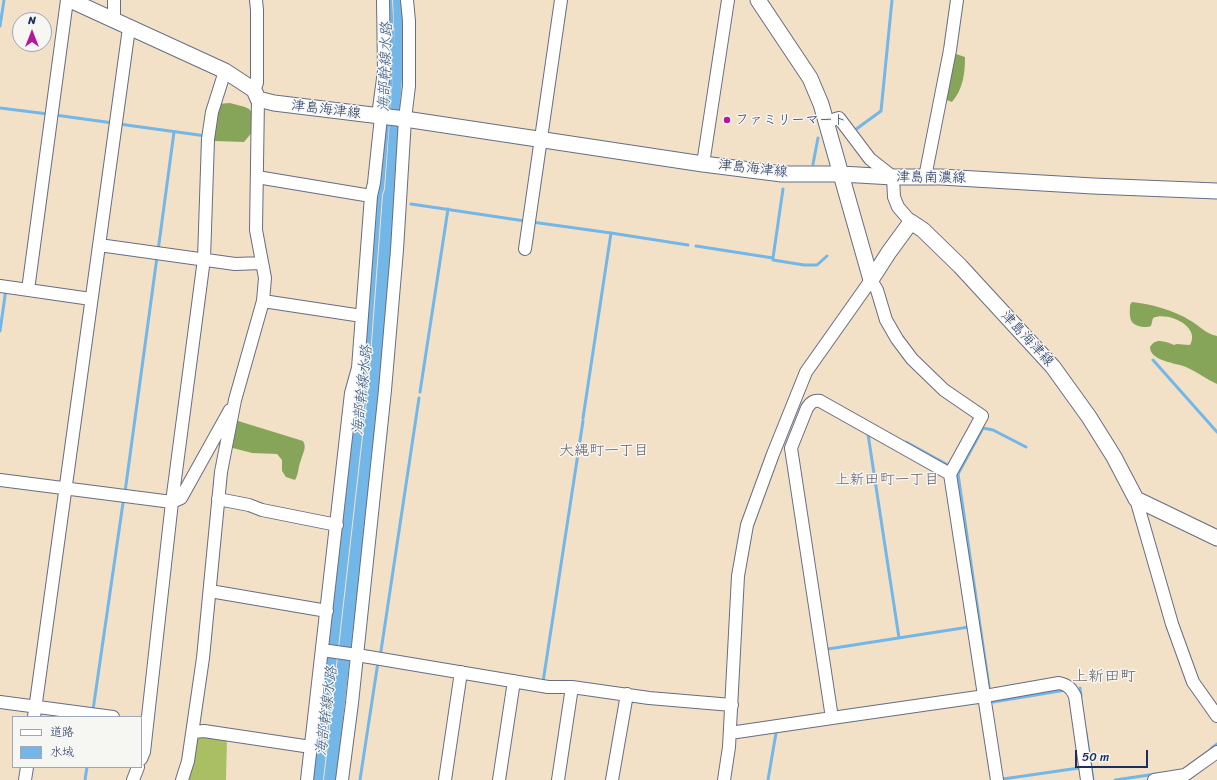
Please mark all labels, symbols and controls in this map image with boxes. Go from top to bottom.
text: N [28,11,36,30]
north arrow [12,12,52,52]
water label: 海部幹線水路 [375,22,397,112]
street label: 津島海津線 [290,97,362,123]
place label: ファミリーマート [735,112,847,128]
marker: ファミリーマート [722,115,732,125]
street label: 津島海津線 [717,157,789,181]
street label: 津島南濃線 [896,169,966,187]
street label: 津島海津線 [997,308,1057,370]
water label: 海部幹線水路 [349,344,377,436]
district label: 大縄町一丁目 [559,442,649,460]
district label: 上新田町一丁目 [835,471,939,489]
water label: 海部幹線水路 [313,665,341,757]
district label: 上新田町 [1072,667,1136,687]
legend [12,716,142,768]
text: 道路 [50,721,74,743]
text: 水域 [50,741,74,763]
scale bar [1077,742,1150,768]
text: 50 m [1082,746,1109,768]

